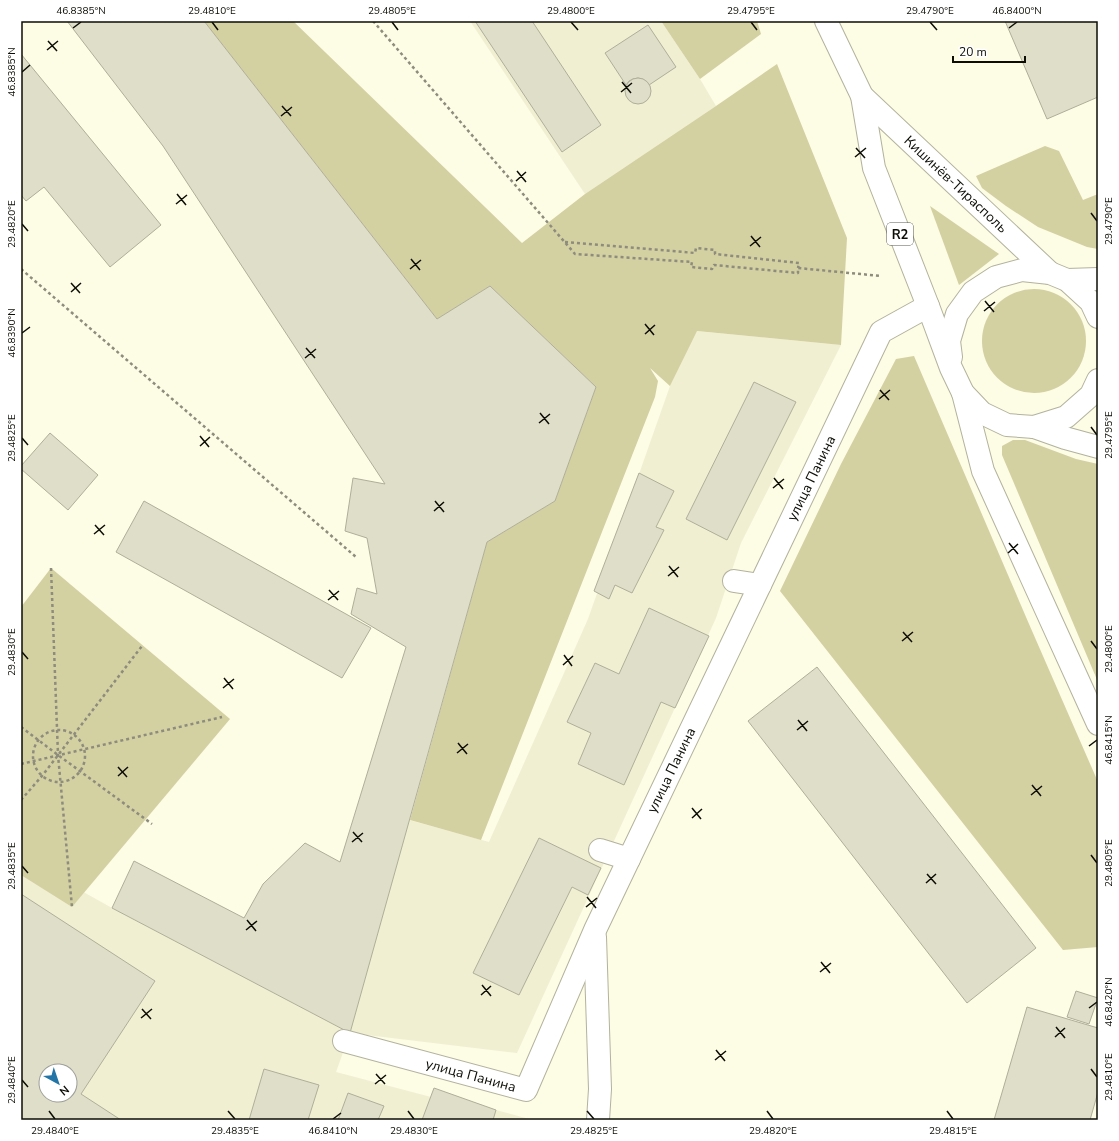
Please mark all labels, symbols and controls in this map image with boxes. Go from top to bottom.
text: 46.8385°N [56,4,106,18]
text: 29.4810°E [188,4,236,18]
text: 29.4805°E [368,4,416,18]
text: 29.4800°E [547,4,595,18]
text: 29.4795°E [727,4,775,18]
text: 29.4790°E [906,4,954,18]
text: 46.8400°N [992,4,1042,18]
scale bar [953,38,1025,64]
text: 20 m [959,44,987,60]
text: 46.8385°N [5,47,19,97]
street label: Кишинёв-Тирасполь [900,131,1011,237]
text: 29.4790°E [1102,197,1116,245]
text: 29.4820°E [5,200,19,248]
road number: R2 [887,223,913,245]
text: 46.8390°N [5,308,19,358]
text: 29.4795°E [1102,411,1116,459]
text: 29.4825°E [5,414,19,462]
street label: улица Панина [783,432,840,524]
text: 29.4800°E [1102,625,1116,673]
text: 29.4830°E [5,628,19,676]
text: 46.8415°N [1102,715,1116,765]
street label: улица Панина [643,724,700,816]
text: 29.4805°E [1102,839,1116,887]
text: 29.4835°E [5,842,19,890]
text: 46.8420°N [1102,977,1116,1027]
text: 29.4810°E [1102,1053,1116,1101]
street label: улица Панина [424,1054,518,1097]
text: 29.4840°E [5,1056,19,1104]
north arrow [38,1063,78,1103]
text: N [56,1082,72,1099]
text: 29.4840°E [31,1124,79,1138]
text: 29.4835°E [211,1124,259,1138]
text: 46.8410°N [308,1124,358,1138]
text: 29.4830°E [390,1124,438,1138]
text: 29.4825°E [570,1124,618,1138]
text: 29.4820°E [749,1124,797,1138]
text: 29.4815°E [929,1124,977,1138]

